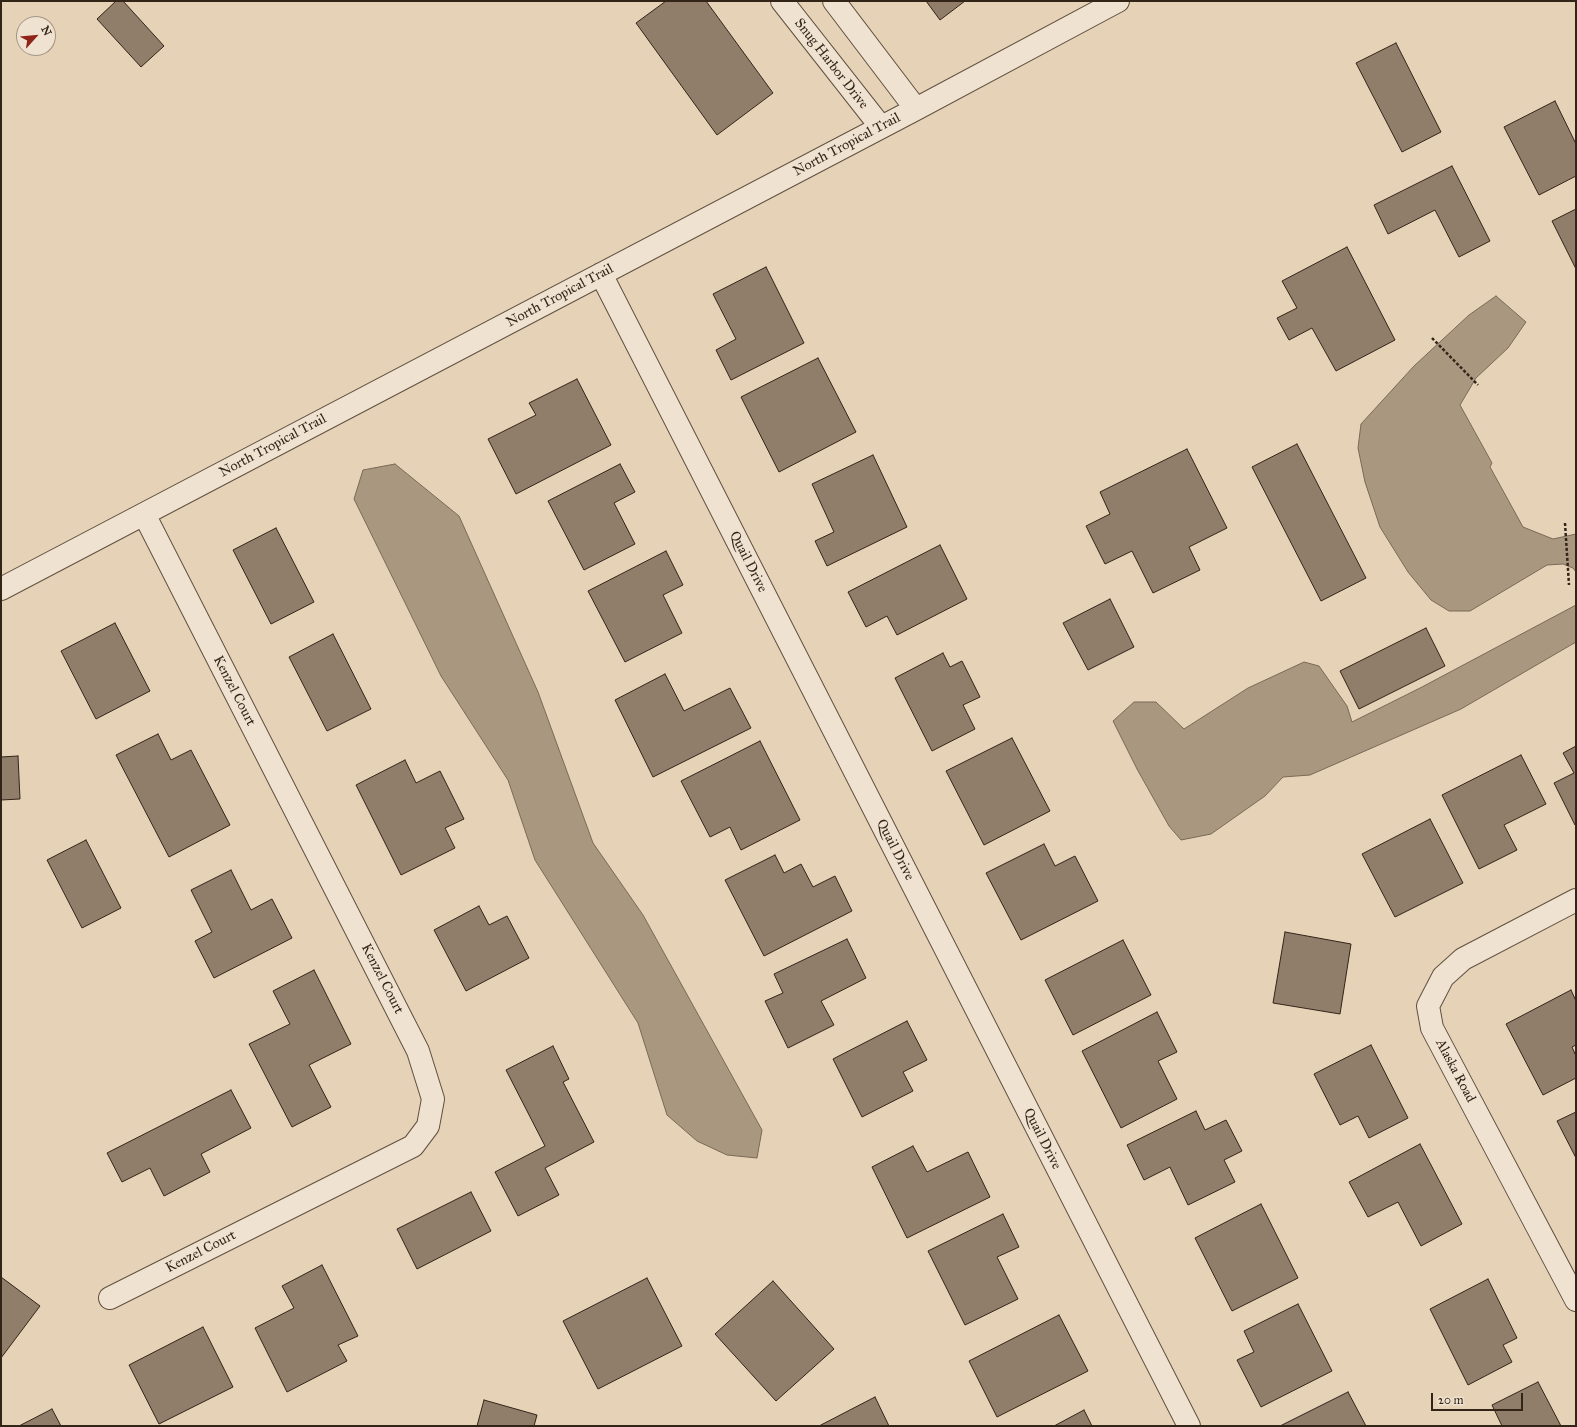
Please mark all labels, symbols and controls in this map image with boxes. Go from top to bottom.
street label: Snug Harbor Drive [790,15,872,113]
north arrow [16,16,56,56]
text: N [38,24,54,38]
street label: North Tropical Trail [791,110,903,180]
street label: North Tropical Trail [504,261,616,331]
street label: North Tropical Trail [217,411,329,481]
street label: Quail Drive [725,529,771,595]
street label: Kenzel Court [209,653,259,729]
street label: Quail Drive [872,817,918,883]
street label: Kenzel Court [357,941,407,1017]
street label: Alaska Road [1431,1036,1479,1106]
street label: Quail Drive [1019,1106,1065,1172]
street label: Kenzel Court [163,1227,239,1277]
scale bar [1433,1385,1525,1411]
text: 20 m [1438,1393,1464,1407]

